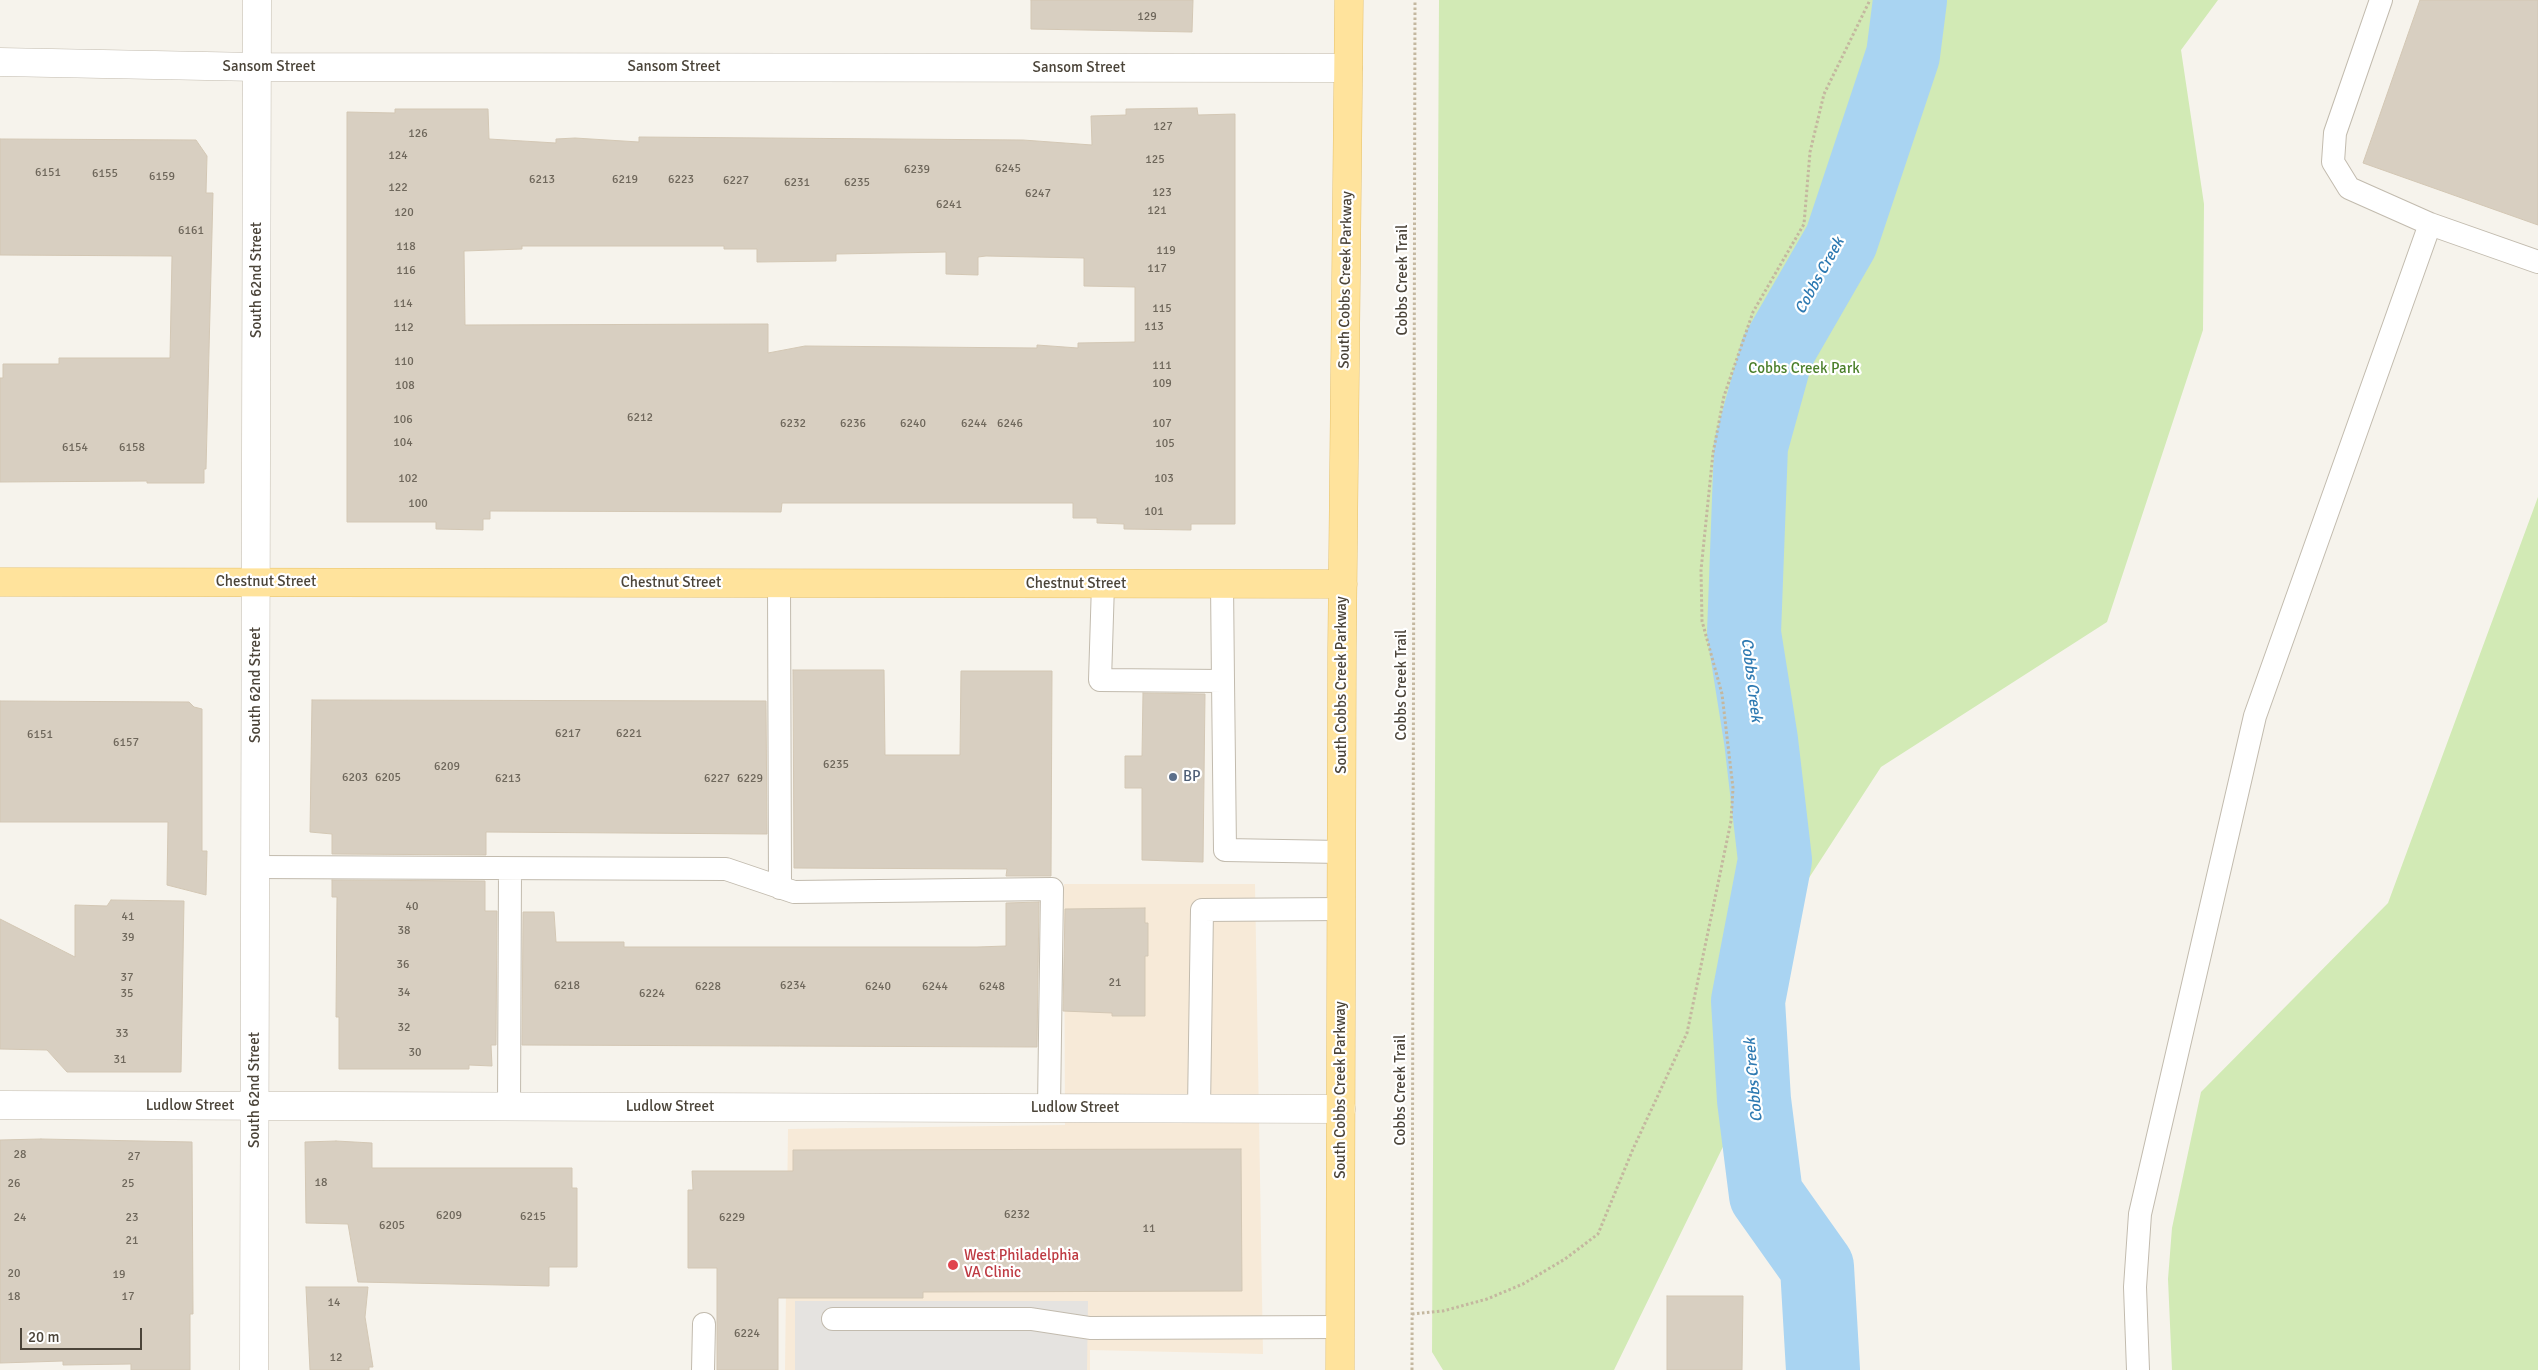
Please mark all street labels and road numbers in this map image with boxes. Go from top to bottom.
street label: Sansom Street [223,58,315,76]
street label: Sansom Street [628,58,720,76]
street label: Sansom Street [1033,59,1125,77]
street label: South Cobbs Creek Parkway [1335,191,1357,369]
street label: South 62nd Street [248,222,266,338]
street label: Cobbs Creek Trail [1394,225,1412,335]
street label: Chestnut Street [216,573,316,591]
street label: Chestnut Street [621,574,721,592]
street label: Chestnut Street [1026,575,1126,593]
street label: South Cobbs Creek Parkway [1333,596,1351,774]
street label: South 62nd Street [247,627,265,743]
street label: Cobbs Creek Trail [1393,630,1411,740]
street label: South Cobbs Creek Parkway [1332,1001,1350,1179]
street label: South 62nd Street [246,1032,264,1148]
street label: Cobbs Creek Trail [1392,1035,1410,1145]
street label: Ludlow Street [146,1097,234,1115]
street label: Ludlow Street [626,1098,714,1116]
street label: Ludlow Street [1031,1099,1119,1117]

